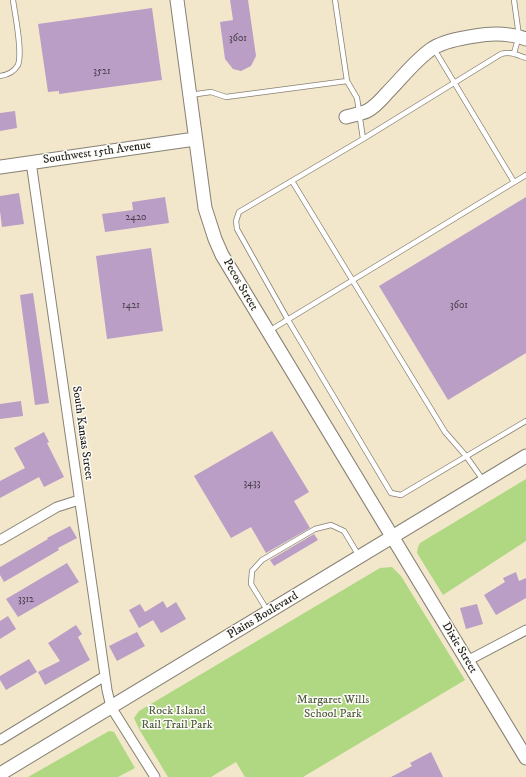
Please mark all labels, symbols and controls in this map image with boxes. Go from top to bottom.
house number: 3601 [229,33,247,45]
house number: 3521 [93,66,111,78]
street label: Southwest 15th Avenue [42,138,152,168]
house number: 2420 [126,212,146,224]
street label: Pecos Street [219,256,261,314]
house number: 1421 [122,300,140,312]
house number: 3601 [450,300,468,312]
street label: South Kansas Street [68,385,96,481]
house number: 3433 [244,478,260,490]
street label: Plains Boulevard [225,589,301,643]
house number: 3312 [18,594,34,606]
street label: Dixie Street [438,620,480,676]
park label: Margaret Wills School Park [297,694,369,722]
park label: Rock Island Rail Trail Park [141,705,213,733]

